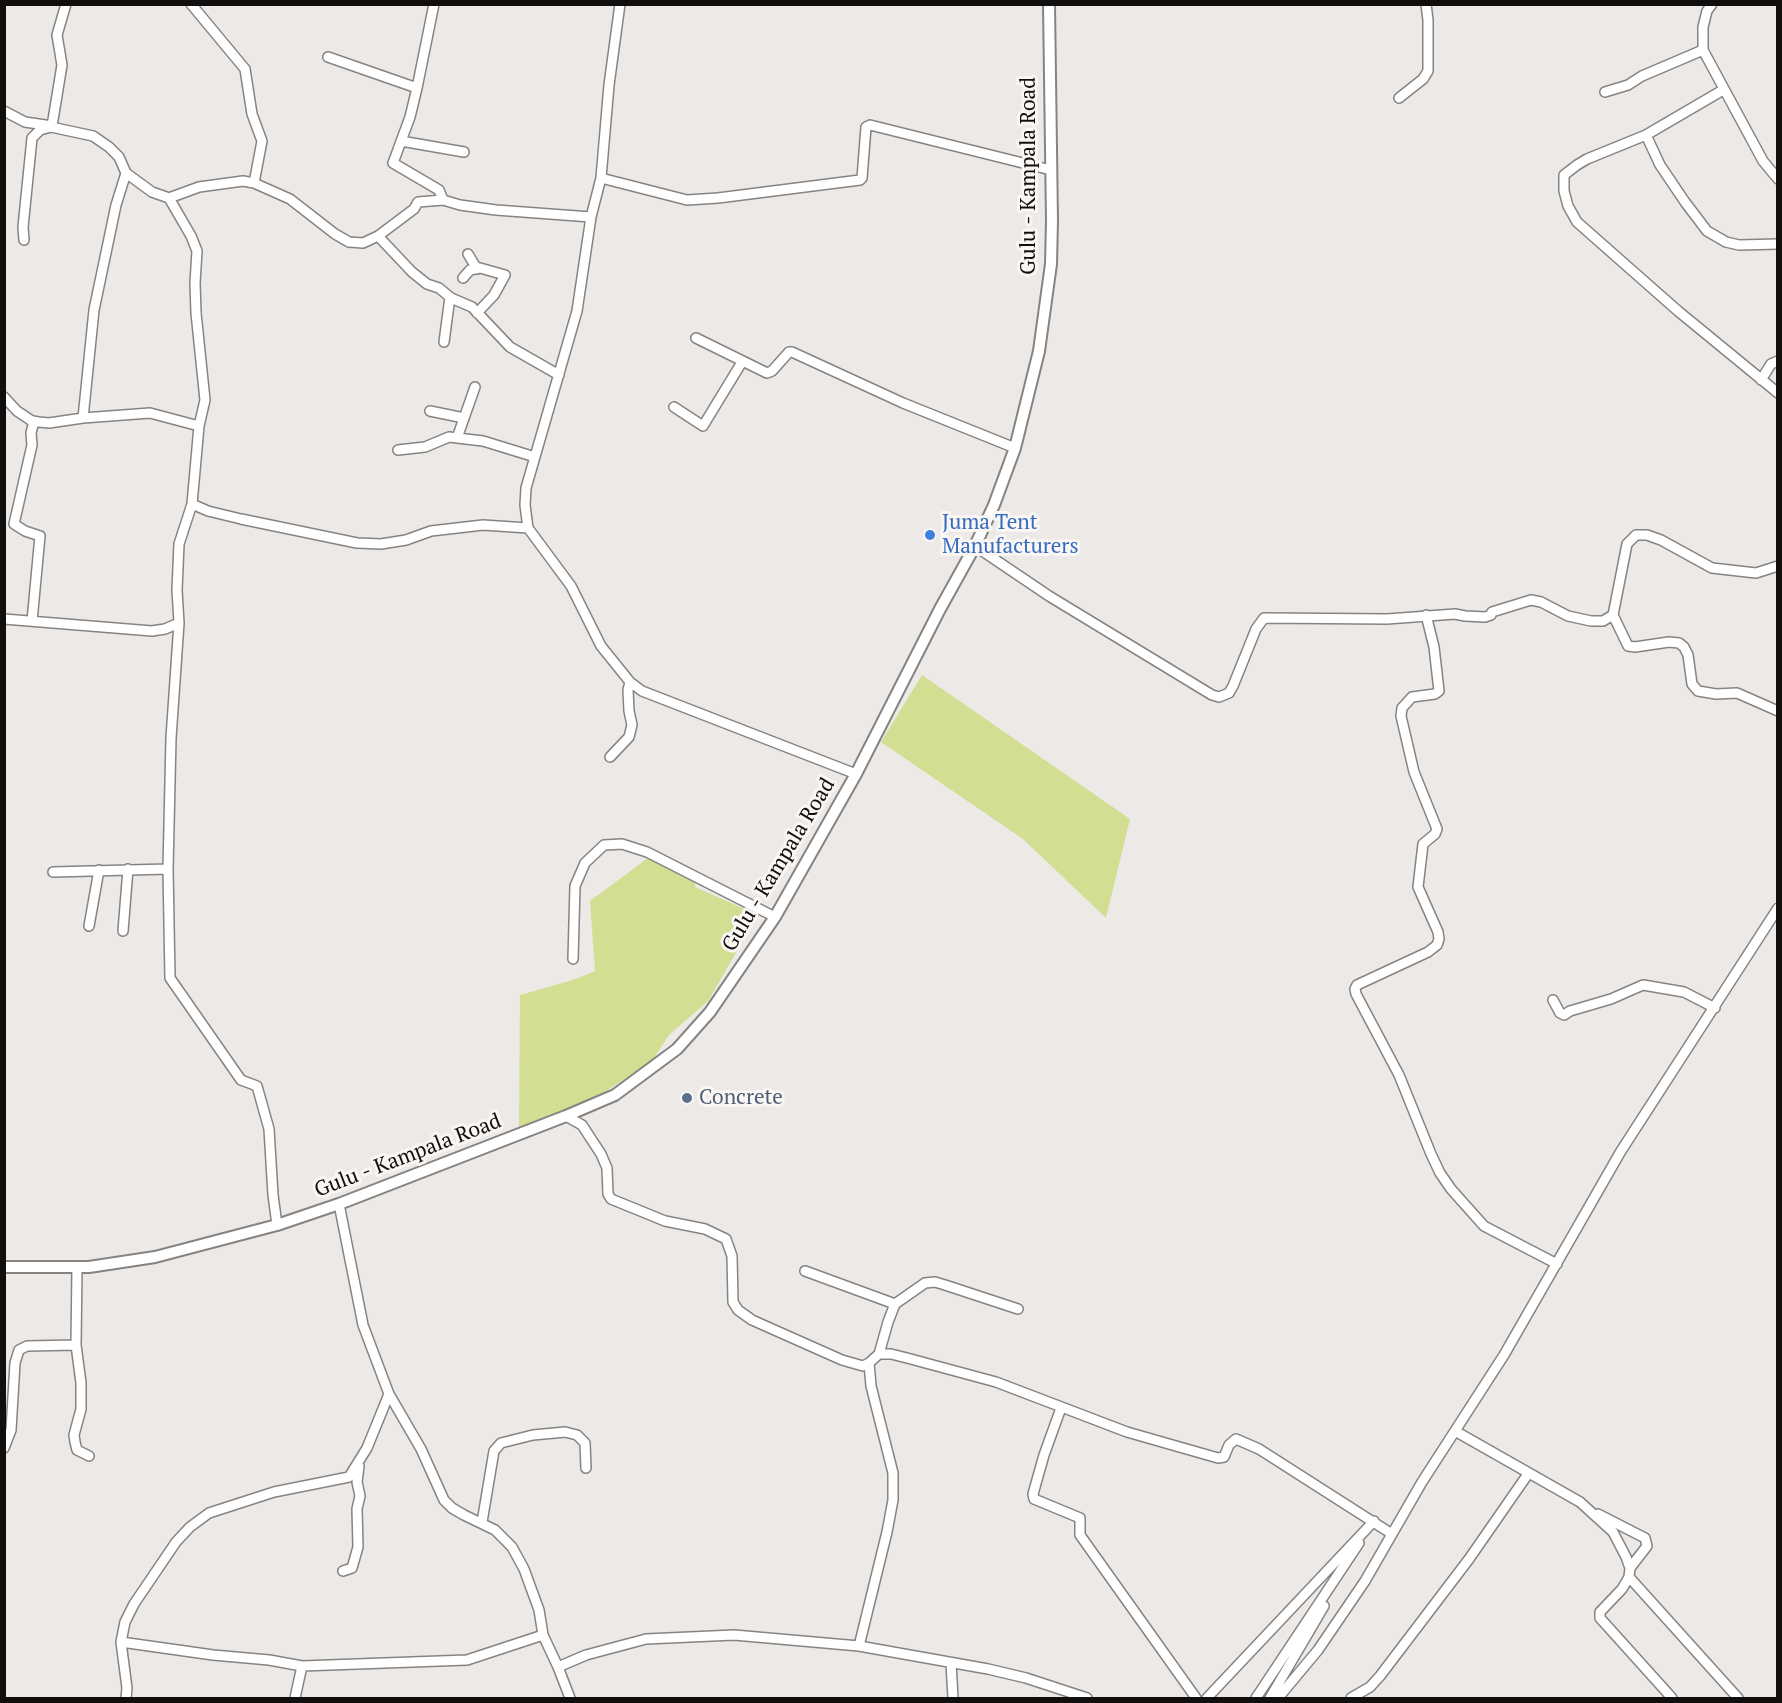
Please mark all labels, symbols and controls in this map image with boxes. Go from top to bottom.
street label: Gulu - Kampala Road [1016,77,1042,275]
place label: Juma Tent Manufacturers [942,510,1079,560]
marker: Juma Tent Manufacturers [923,528,937,542]
street label: Gulu - Kampala Road [717,774,841,956]
place label: Concrete [699,1085,783,1111]
marker: Concrete [680,1091,694,1105]
street label: Gulu - Kampala Road [311,1109,505,1203]

